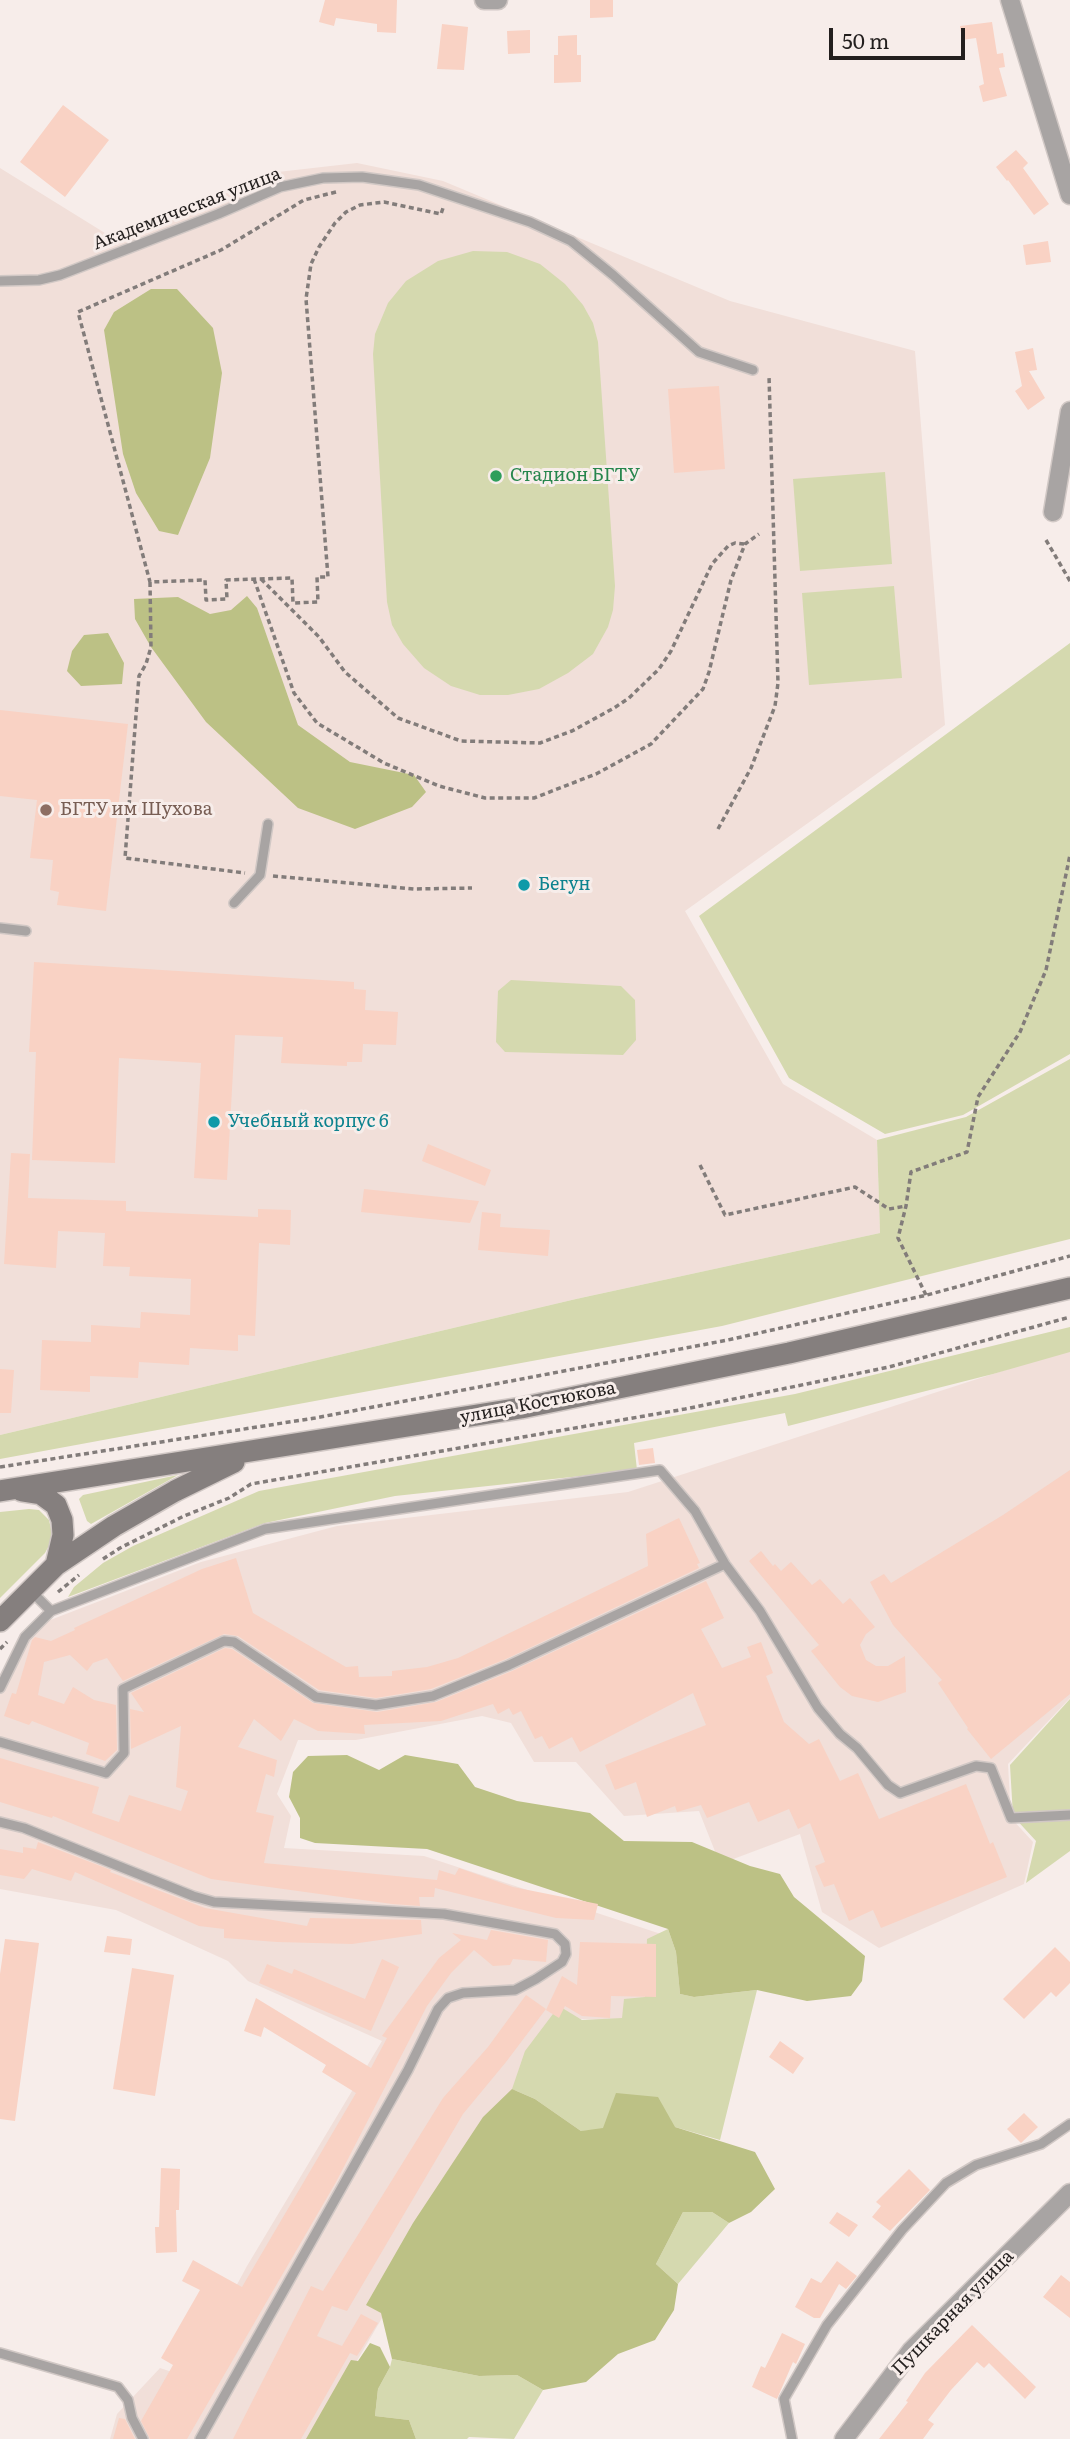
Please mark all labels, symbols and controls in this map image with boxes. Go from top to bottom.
scale bar [832,14,968,58]
text: 50 m [842,24,889,55]
street label: Академическая улица [90,163,284,255]
place label: Стадион БГТУ [510,465,640,487]
marker: Стадион БГТУ [488,468,504,484]
place label: БГТУ им Шухова [60,799,212,821]
marker: БГТУ им Шухова [38,802,54,818]
place label: Бегун [538,874,591,896]
marker: Бегун [516,877,532,893]
place label: Учебный корпус 6 [228,1111,389,1133]
marker: Учебный корпус 6 [206,1114,222,1130]
street label: улица Костюкова [458,1377,618,1429]
street label: Пушкарная улица [888,2246,1018,2380]

